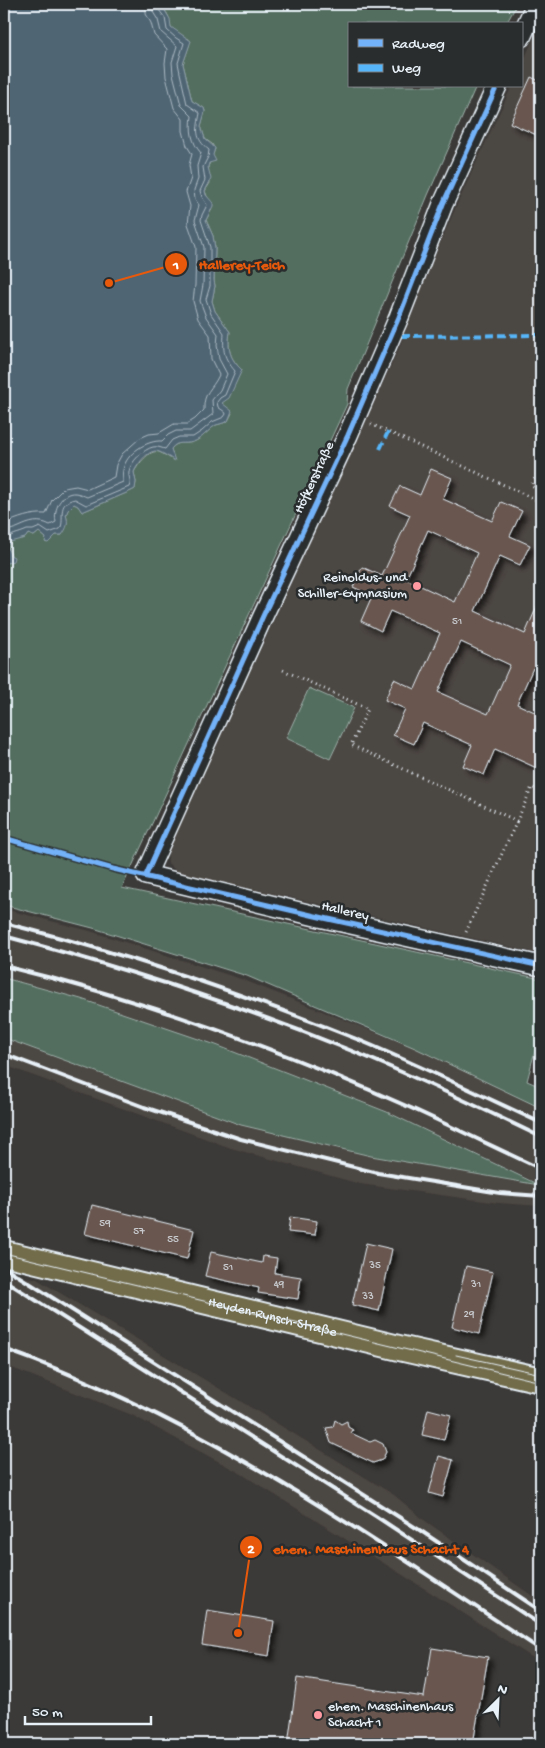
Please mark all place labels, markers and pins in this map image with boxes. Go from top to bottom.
callout: Hallerey-Teich [164,249,295,279]
place label: Reinoldus- und Schiller-Gymnasium [298,570,409,603]
marker: Reinoldus- und Schiller-Gymnasium [411,580,423,592]
callout: ehem. Maschinenhaus Schacht 4 [238,1532,479,1562]
place label: ehem. Maschinenhaus Schacht 1 [328,1699,454,1732]
marker: ehem. Maschinenhaus Schacht 1 [312,1709,324,1721]

